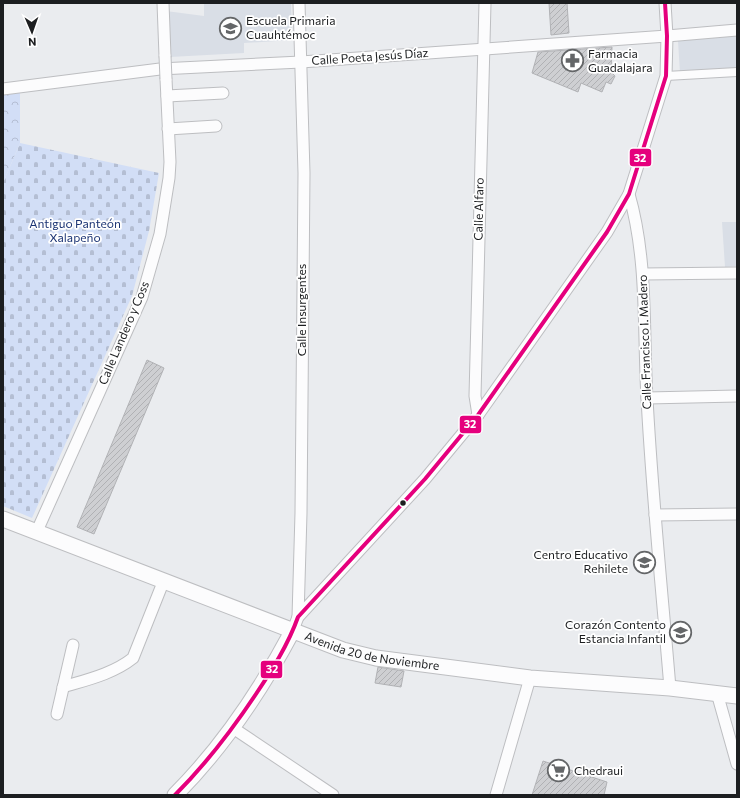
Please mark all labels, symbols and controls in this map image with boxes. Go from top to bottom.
north arrow [12,12,52,52]
place label: Escuela Primaria Cuauhtémoc [246,13,335,41]
school or university icon: Escuela Primaria Cuauhtémoc [217,15,243,41]
text: N [28,36,37,49]
street label: Calle Poeta Jesús Díaz [311,45,429,68]
place label: Farmacia Guadalajara [588,46,653,74]
pharmacy icon: Farmacia Guadalajara [560,48,586,74]
line badge: 32 [629,148,652,167]
text: 32 [634,151,646,164]
street label: Calle Alfaro [470,177,486,241]
park label: Antiguo Panteón Xalapeño [29,216,121,244]
street label: Calle Insurgentes [294,264,308,356]
street label: Calle Francisco I. Madero [635,274,653,410]
street label: Calle Landero y Coss [95,279,151,387]
line badge: 32 [459,415,482,434]
text: 32 [464,417,476,430]
unlabelled marker [398,498,408,508]
place label: Centro Educativo Rehilete [534,547,628,575]
school or university icon: Centro Educativo Rehilete [631,549,657,575]
place label: Corazón Contento Estancia Infantil [565,617,666,645]
school or university icon: Corazón Contento Estancia Infantil [668,619,694,645]
street label: Avenida 20 de Noviembre [303,628,440,672]
line badge: 32 [260,660,283,679]
text: 32 [266,662,278,675]
supermarket icon: Chedraui [545,758,571,784]
place label: Chedraui [574,763,623,777]

